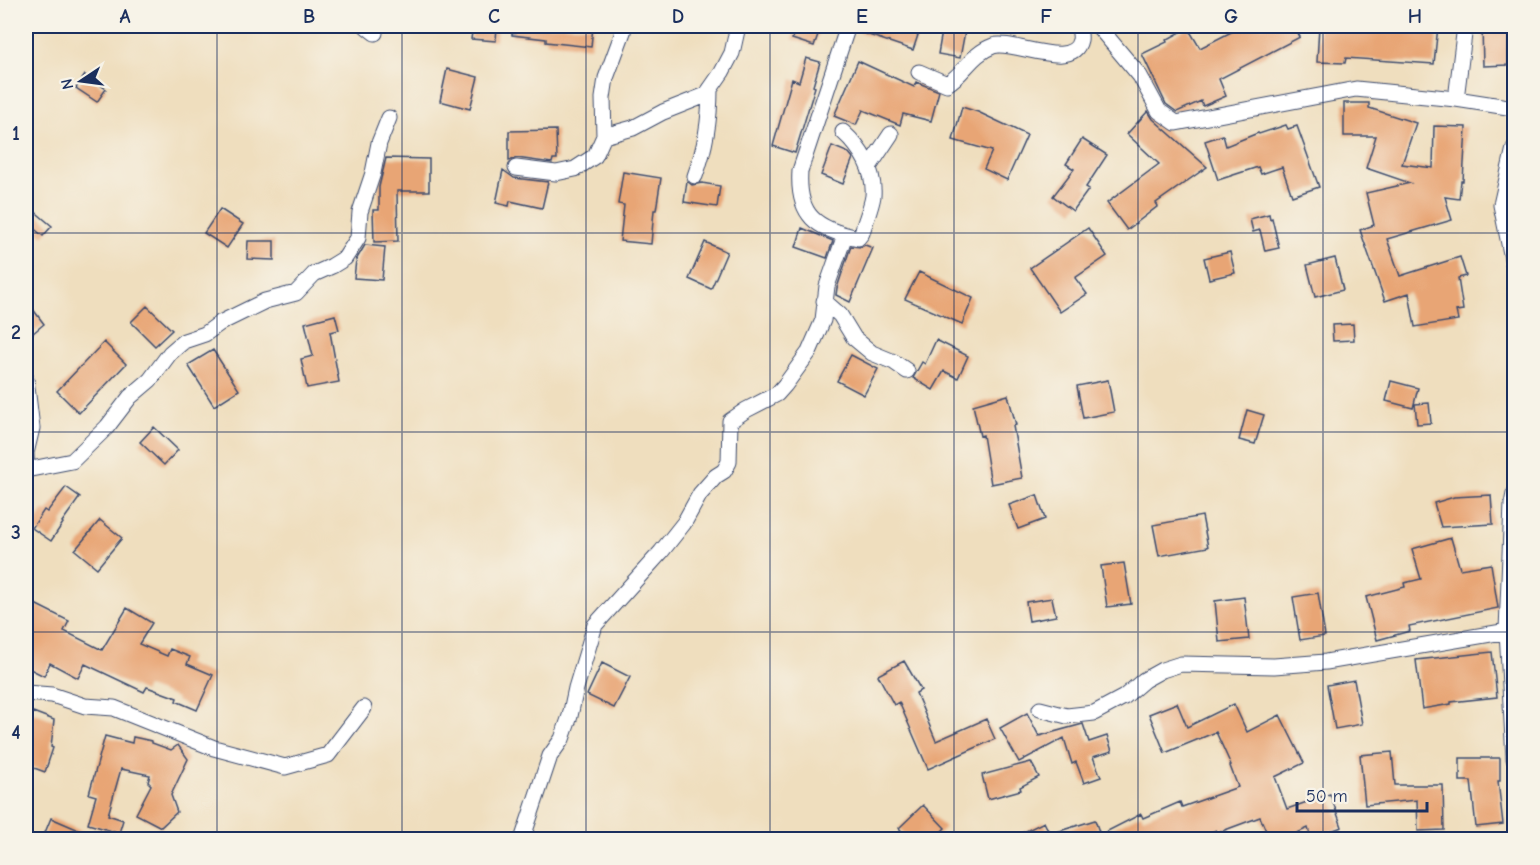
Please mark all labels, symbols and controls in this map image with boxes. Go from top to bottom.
text: A [119,5,131,28]
text: B [303,5,315,28]
text: C [488,5,500,28]
text: D [672,5,684,28]
text: E [856,5,868,28]
text: F [1040,5,1052,28]
text: G [1224,5,1238,28]
text: H [1408,5,1422,28]
north arrow [51,51,111,111]
text: N [57,77,77,91]
text: 1 [12,122,20,145]
text: 2 [11,321,21,344]
text: 3 [11,521,21,544]
text: 4 [11,721,21,744]
scale bar [1297,775,1428,813]
text: 50 m [1306,786,1348,807]

